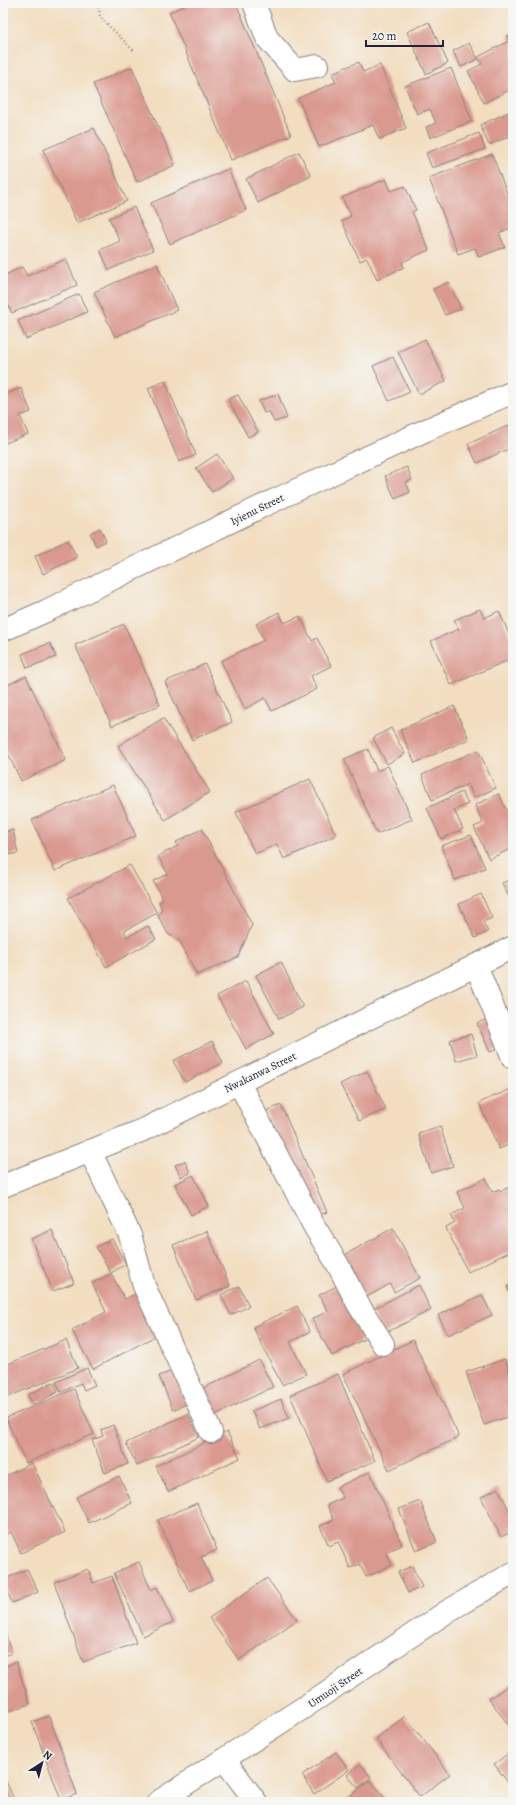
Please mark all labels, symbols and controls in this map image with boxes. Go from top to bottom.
scale bar [366,22,443,48]
text: 20 m [372,28,396,44]
street label: Iyienu Street [228,490,287,529]
street label: Nwakanwa Street [222,1048,299,1096]
street label: Umuoji Street [305,1663,366,1711]
north arrow [22,1743,62,1783]
text: N [40,1747,55,1764]

